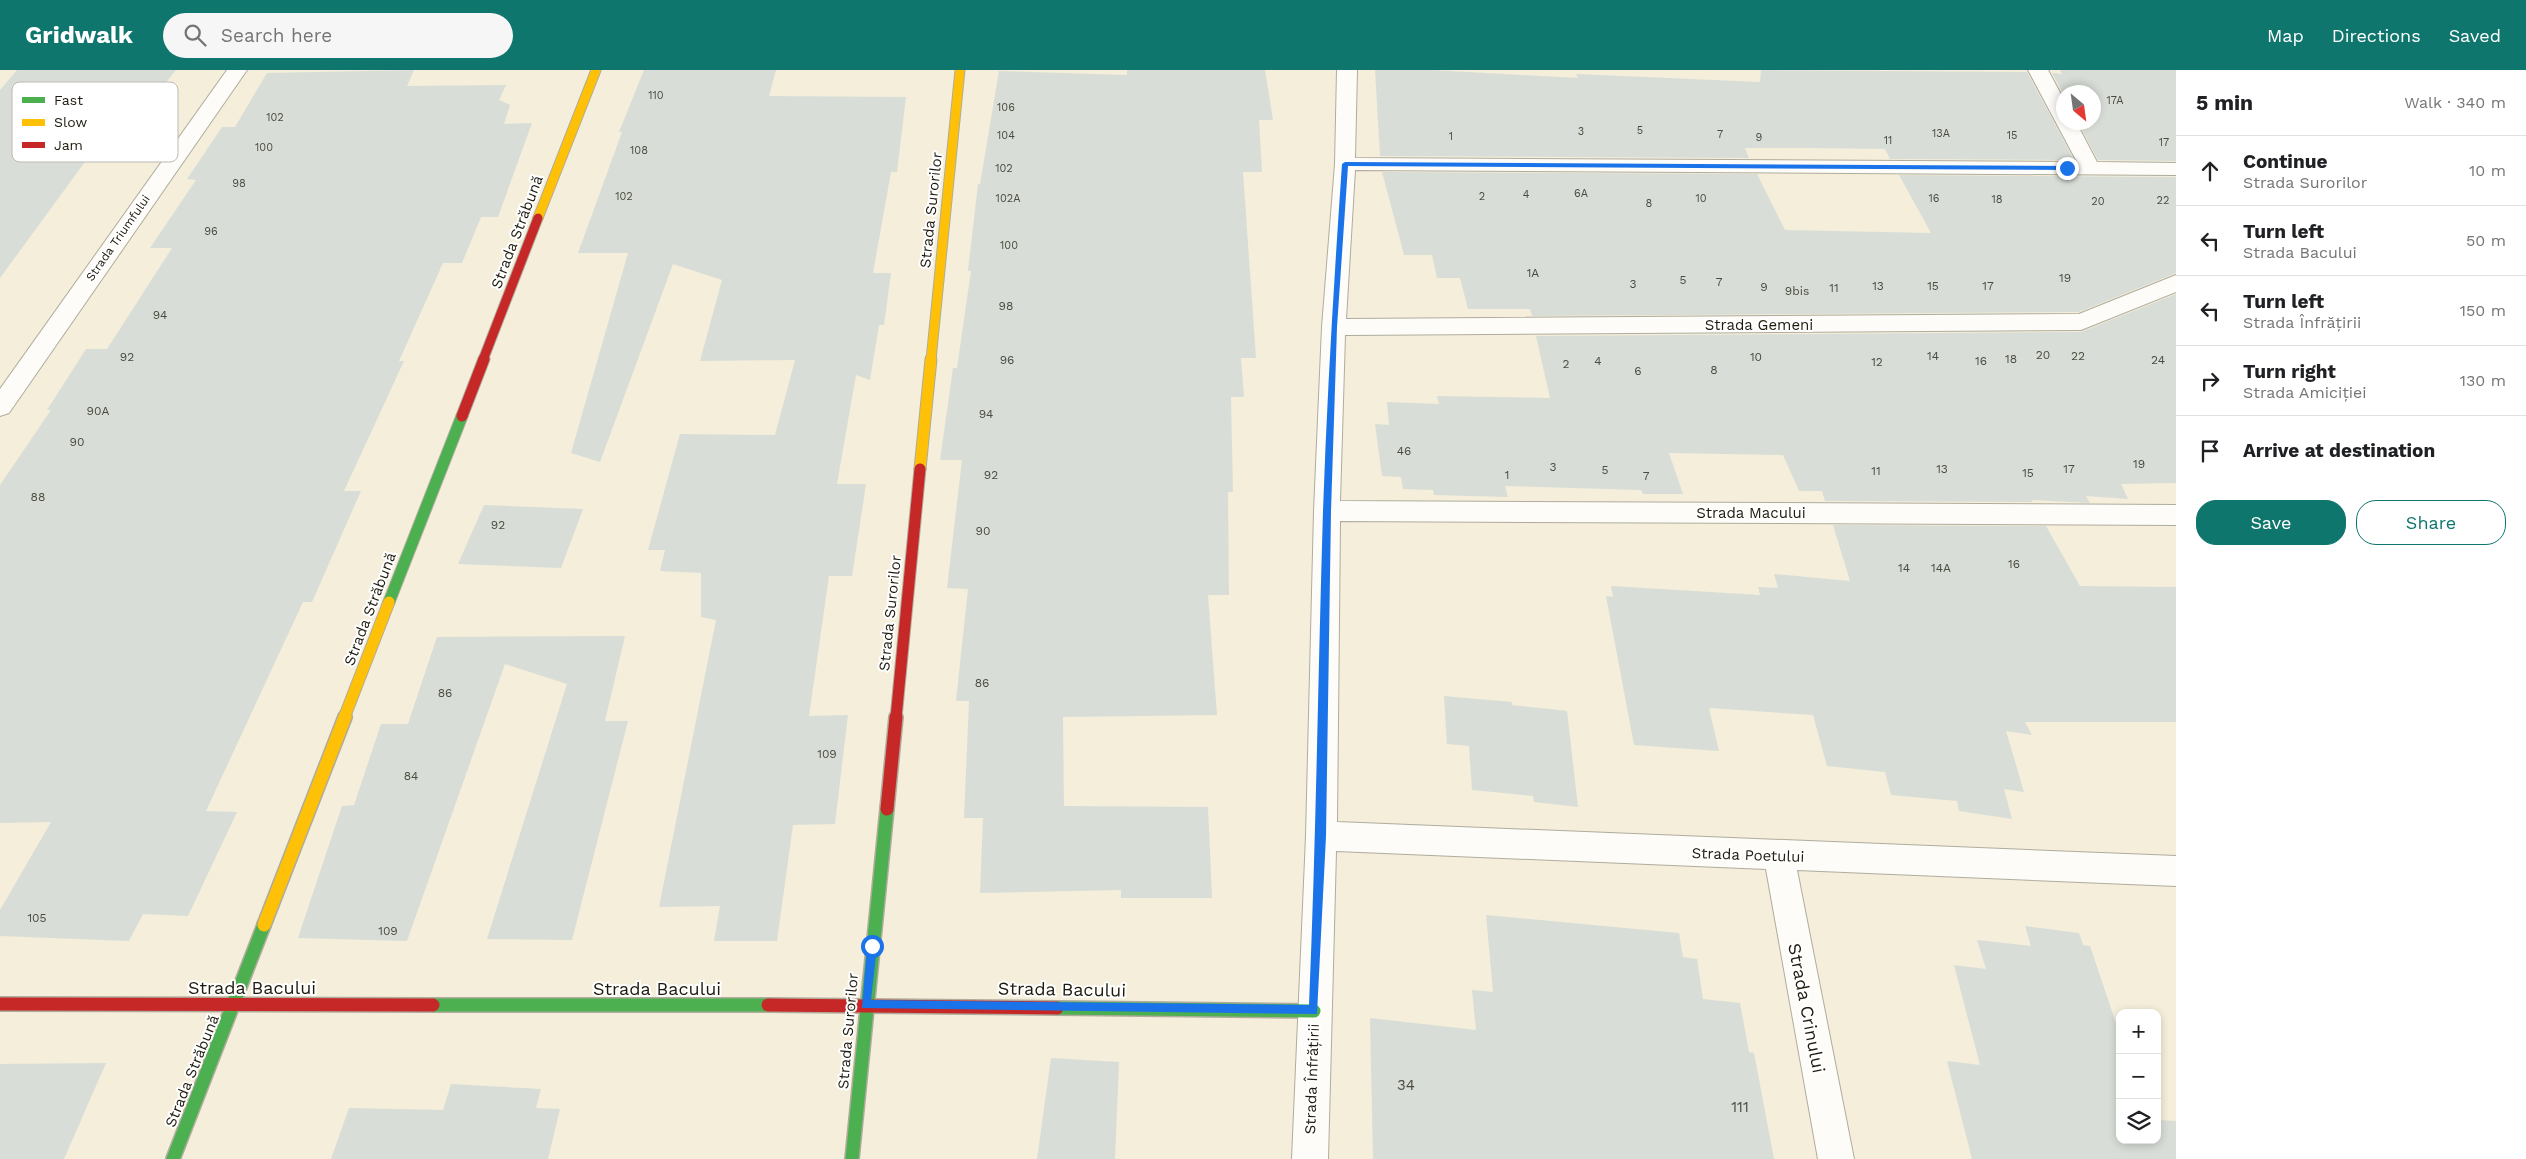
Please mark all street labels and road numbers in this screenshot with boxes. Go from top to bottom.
street label: Strada Surorilor [916,151,946,269]
street label: Strada Străbună [487,172,547,291]
street label: Strada Triumfului [83,192,153,284]
street label: Strada Gemeni [1705,316,1813,334]
street label: Strada Macului [1696,504,1806,522]
street label: Strada Străbună [340,549,400,668]
street label: Strada Surorilor [875,554,905,672]
street label: Strada Poetului [1691,844,1805,866]
street label: Strada Crinului [1784,941,1830,1075]
street label: Strada Surorilor [834,972,862,1090]
street label: Strada Bacului [188,977,316,998]
street label: Strada Bacului [998,977,1126,1001]
street label: Strada Bacului [593,978,721,999]
street label: Strada Străbună [161,1012,223,1130]
street label: Strada Înfrățirii [1301,1023,1323,1135]

